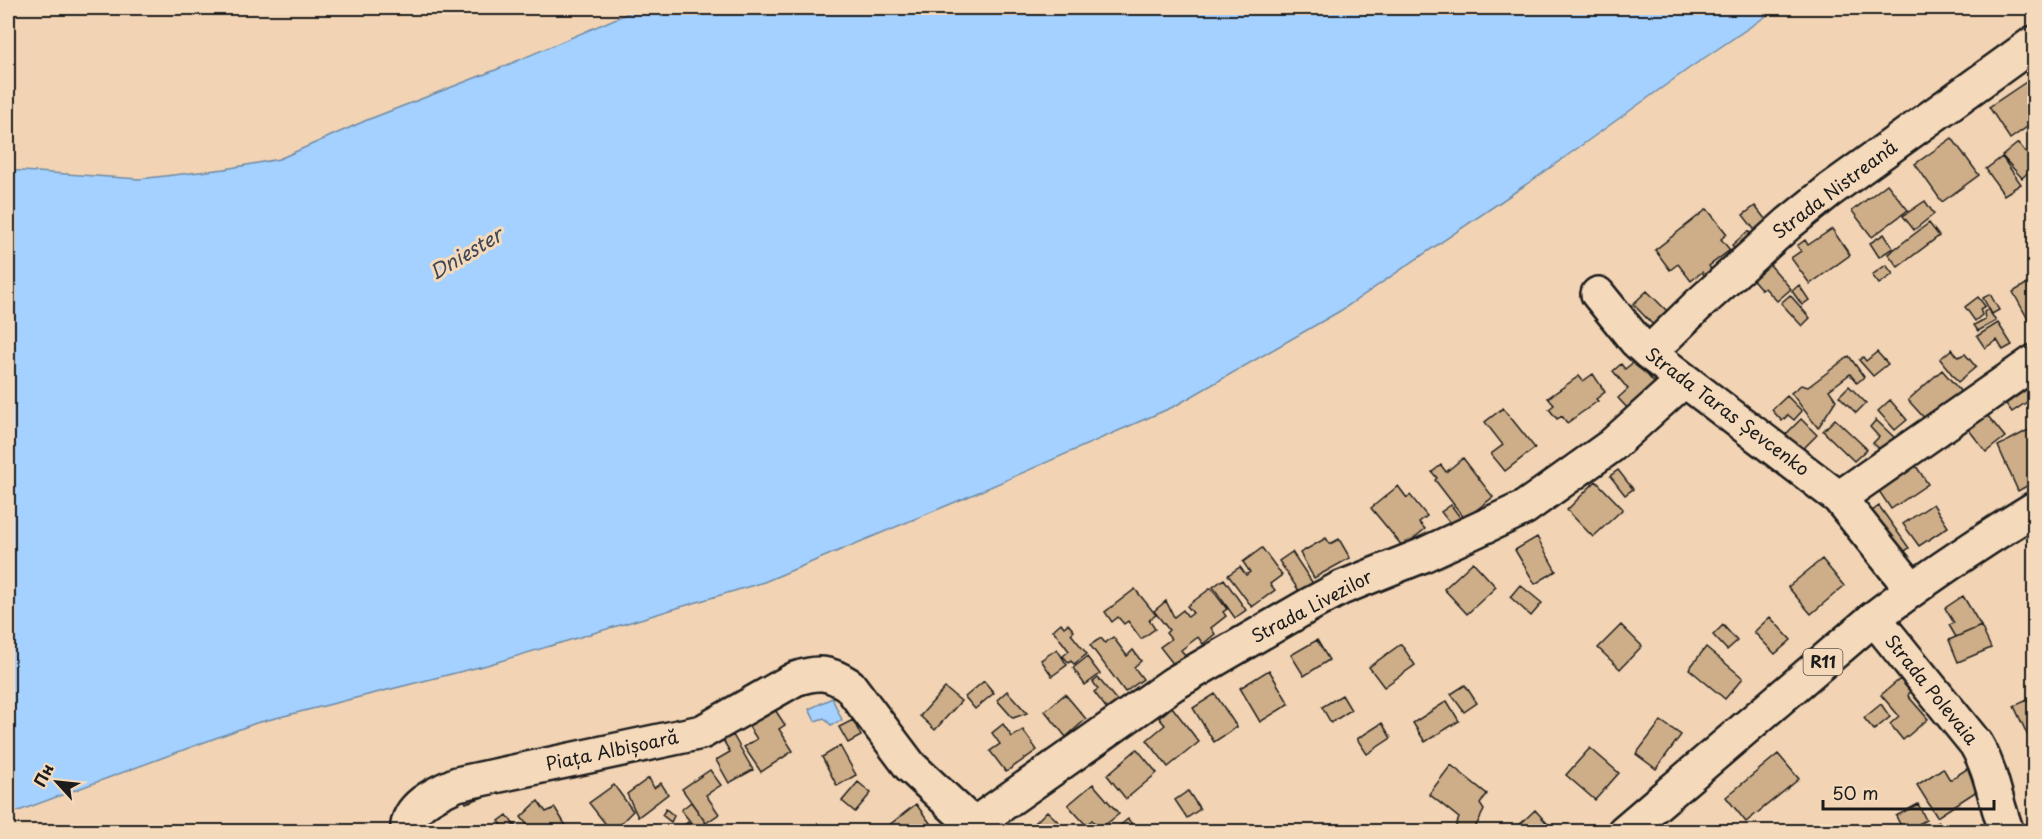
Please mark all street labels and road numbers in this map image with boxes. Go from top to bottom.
street label: Strada Nistreană [1766,133,1903,245]
street label: Strada Taras Șevcenko [1640,340,1816,482]
street label: Strada Livezilor [1246,562,1377,649]
street label: Strada Polevaia [1879,628,1986,751]
road number: R11 [1804,649,1842,675]
street label: Piața Albișoară [543,722,681,777]

